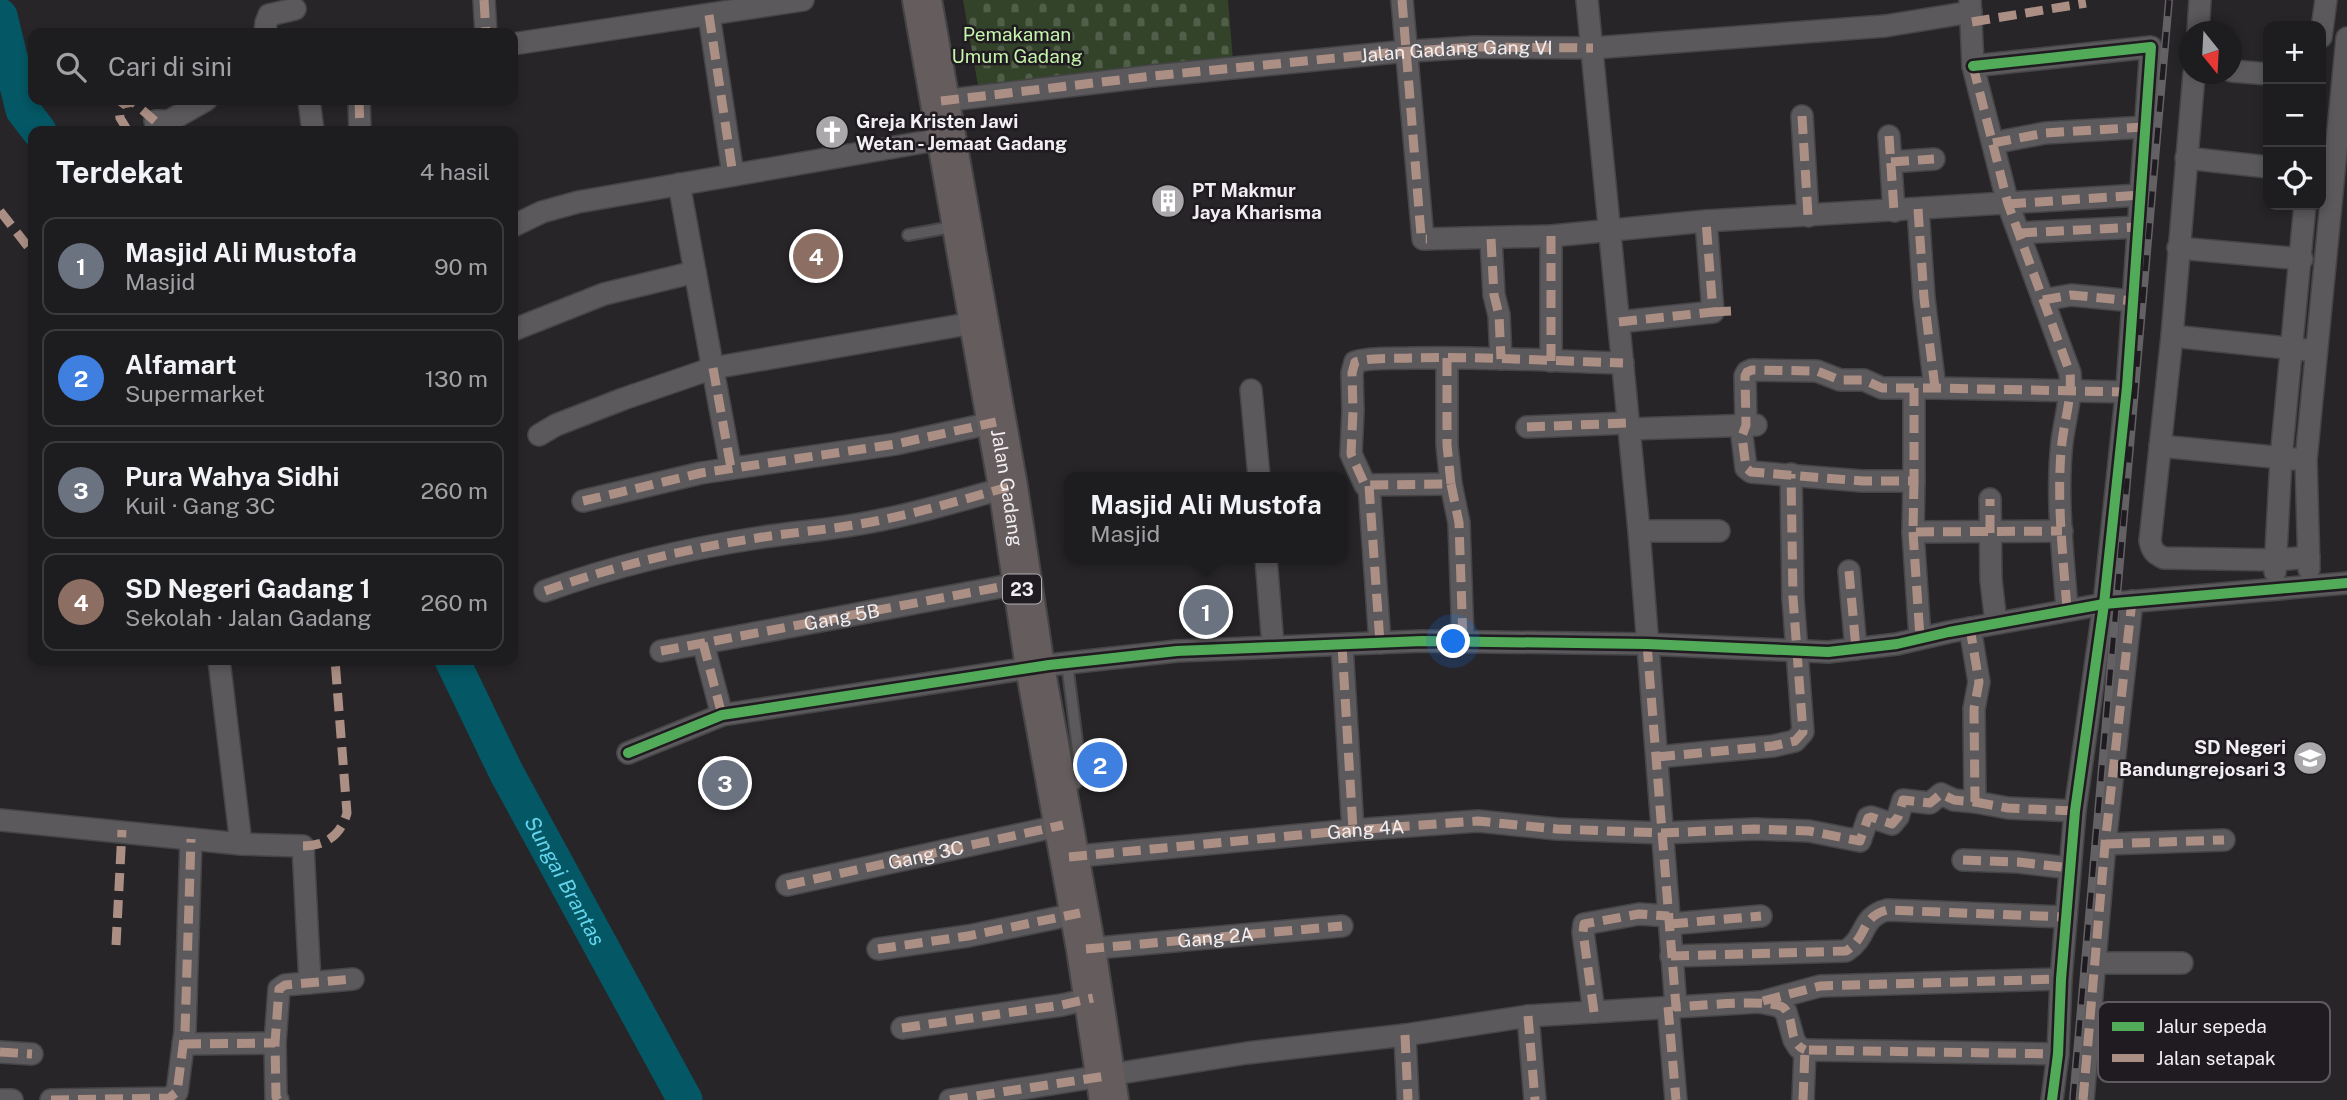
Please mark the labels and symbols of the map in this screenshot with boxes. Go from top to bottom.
north arrow [2179,21,2242,84]
park label: Pemakaman Umum Gadang [951,23,1083,67]
street label: Jalan Gadang Gang VI [1359,36,1553,67]
place label: Greja Kristen Jawi Wetan - Jemaat Gadang [856,110,1067,154]
church icon: Greja Kristen Jawi Wetan - Jemaat Gadang [813,113,851,151]
place label: PT Makmur Jaya Kharisma [1192,179,1322,223]
building icon: PT Makmur Jaya Kharisma [1149,182,1187,220]
pin: 4 [793,230,839,282]
street label: Jalan Gadang [987,427,1028,548]
road number: 23 [1003,574,1041,604]
pin: 1 [1183,586,1229,638]
street label: Gang 5B [802,599,882,635]
your location [1436,624,1470,658]
place label: SD Negeri Bandungrejosari 3 [2119,736,2286,780]
pin: 2 [1077,739,1123,791]
school or university icon: SD Negeri Bandungrejosari 3 [2291,739,2329,777]
pin: 3 [702,757,748,809]
water label: Sungai Brantas [520,811,611,950]
street label: Gang 4A [1326,815,1405,843]
street label: Gang 3C [886,836,966,874]
street label: Gang 2A [1176,923,1255,952]
legend [2098,1002,2330,1082]
text: Jalur sepeda [2156,1015,2267,1037]
text: Jalan setapak [2156,1047,2276,1069]

